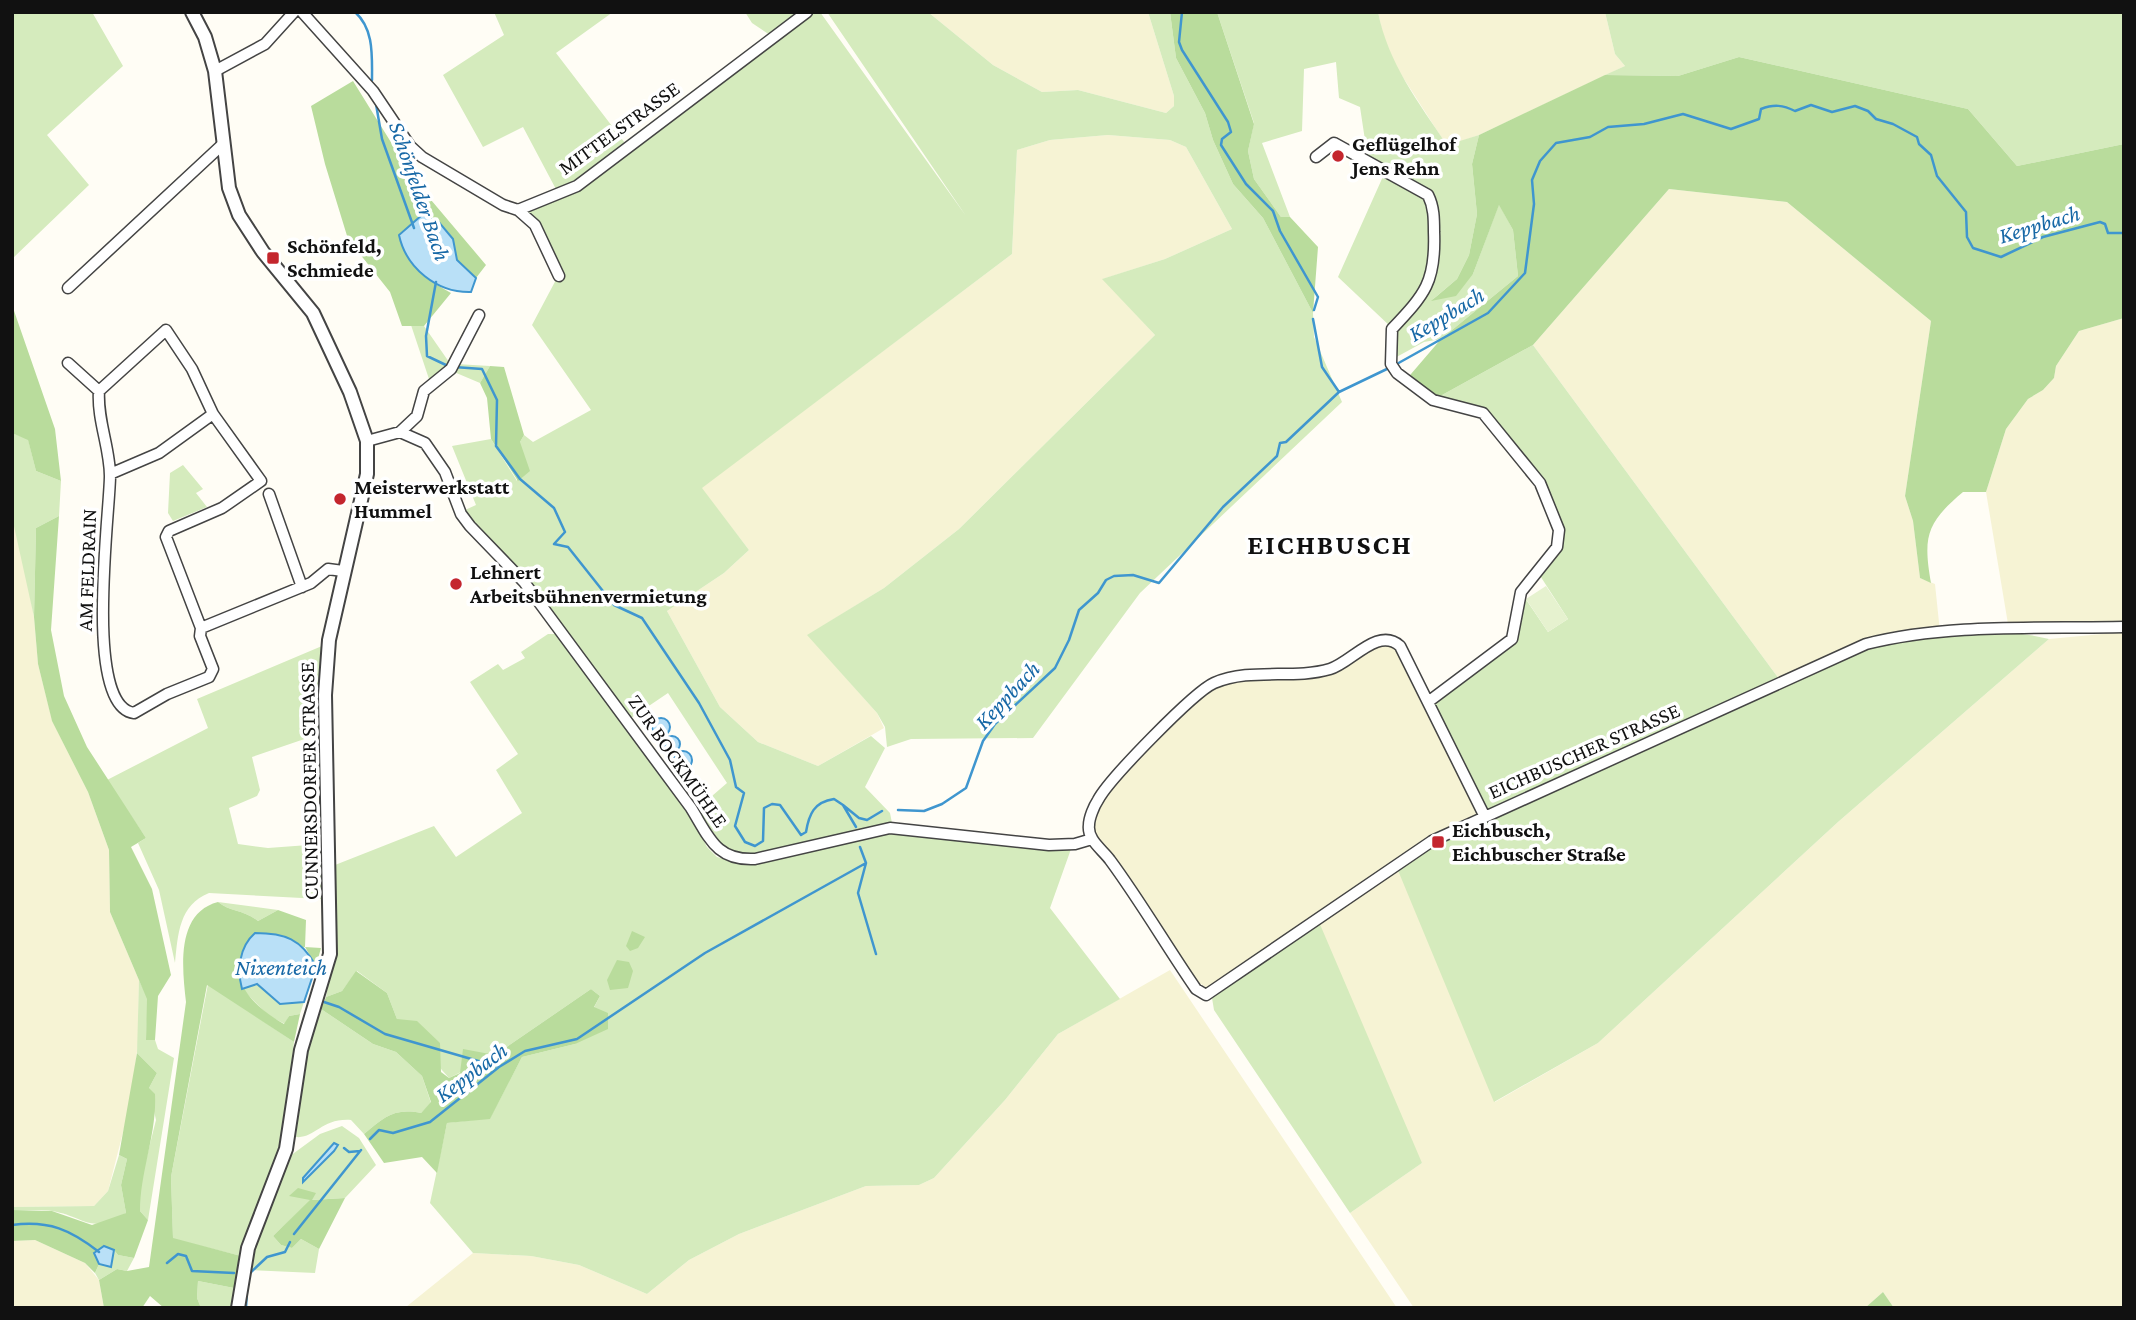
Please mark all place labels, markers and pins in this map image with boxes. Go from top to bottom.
place label: Geflügelhof Jens Rehn [1350,132,1457,180]
marker: Geflügelhof Jens Rehn [1330,148,1346,164]
place label: Schönfeld, Schmiede [287,234,382,282]
marker: Schönfeld, Schmiede [265,250,281,266]
place label: Meisterwerkstatt Hummel [354,475,510,523]
marker: Meisterwerkstatt Hummel [332,491,348,507]
place label: Lehnert Arbeitsbühnenvermietung [469,560,707,608]
marker: Lehnert Arbeitsbühnenvermietung [448,576,464,592]
place label: Eichbusch, Eichbuscher Straße [1452,818,1626,866]
marker: Eichbusch, Eichbuscher Straße [1430,834,1446,850]

